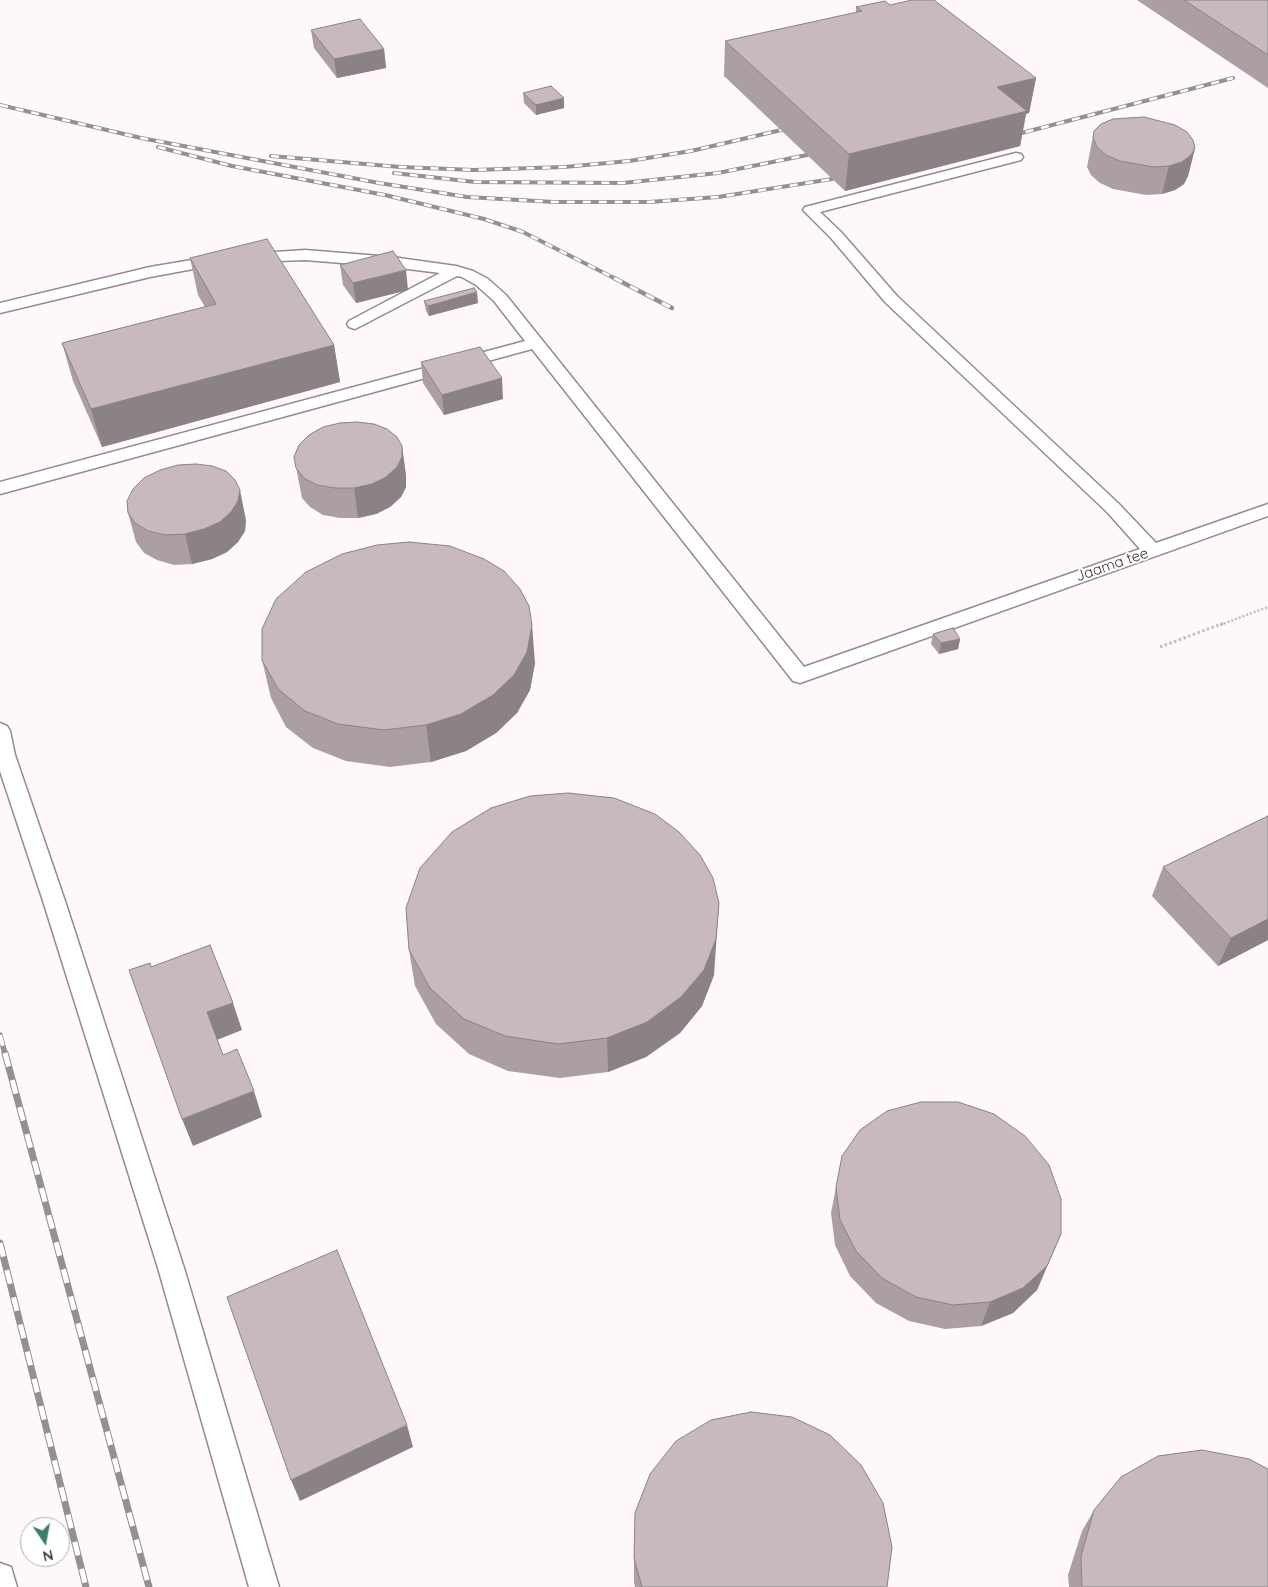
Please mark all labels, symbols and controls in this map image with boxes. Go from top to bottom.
street label: Jaama tee [1073,544,1151,586]
north arrow [20,1517,70,1567]
text: N [41,1546,55,1566]

